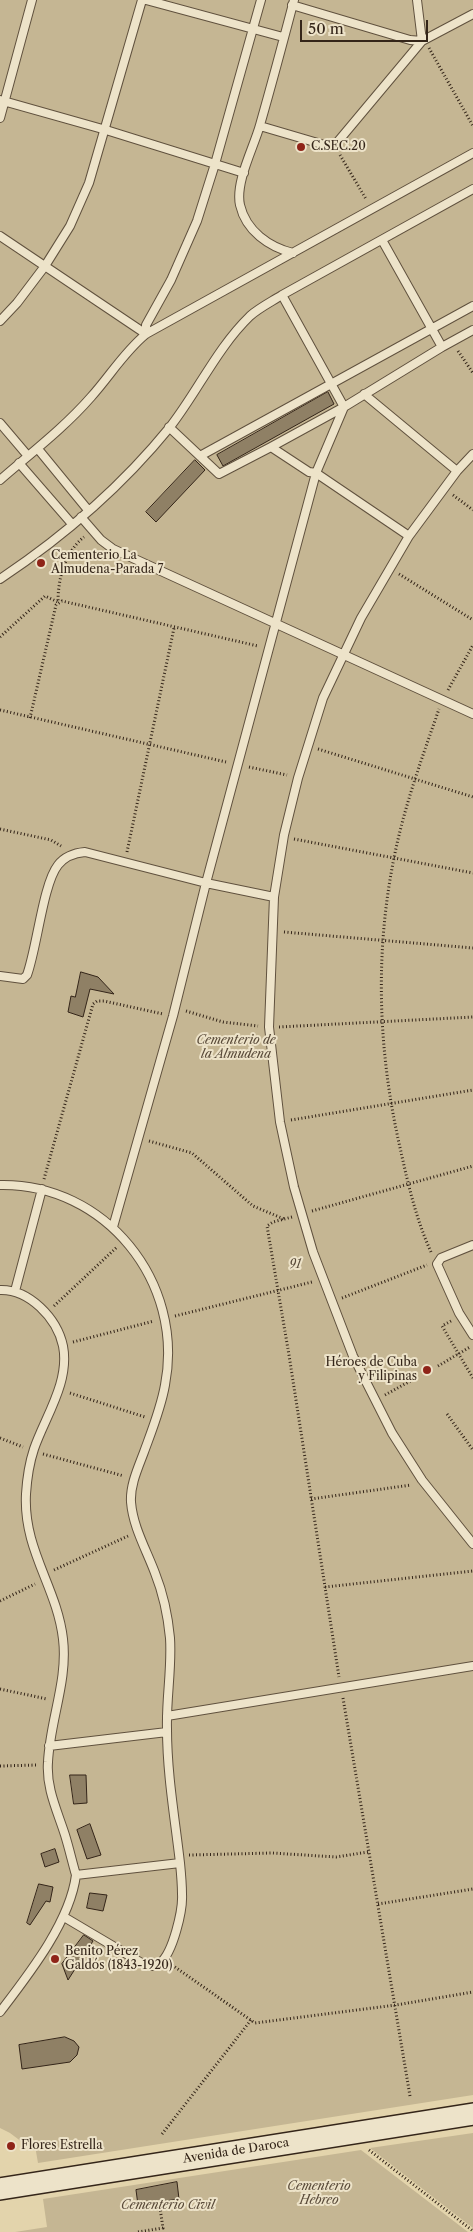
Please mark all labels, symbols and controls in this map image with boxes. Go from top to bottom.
scale bar [303,10,430,42]
text: 50 m [308,19,344,38]
place label: C.SEC.20 [311,140,366,154]
marker: C.SEC.20 [295,141,307,153]
place label: Cementerio La Almudena-Parada 7 [51,549,163,577]
marker: Cementerio La Almudena-Parada 7 [35,557,47,569]
park label: Cementerio de la Almudena [196,1034,276,1062]
park label: 91 [289,1258,301,1272]
place label: Héroes de Cuba y Filipinas [325,1356,417,1384]
marker: Héroes de Cuba y Filipinas [421,1364,433,1376]
place label: Benito Pérez Galdós (1843-1920) [65,1945,172,1973]
marker: Benito Pérez Galdós (1843-1920) [49,1953,61,1965]
street label: Avenida de Daroca [182,2136,290,2166]
place label: Flores Estrella [21,2139,102,2153]
marker: Flores Estrella [5,2140,17,2152]
park label: Cementerio Hebreo [287,2180,351,2208]
park label: Cementerio Civil [121,2199,215,2213]

